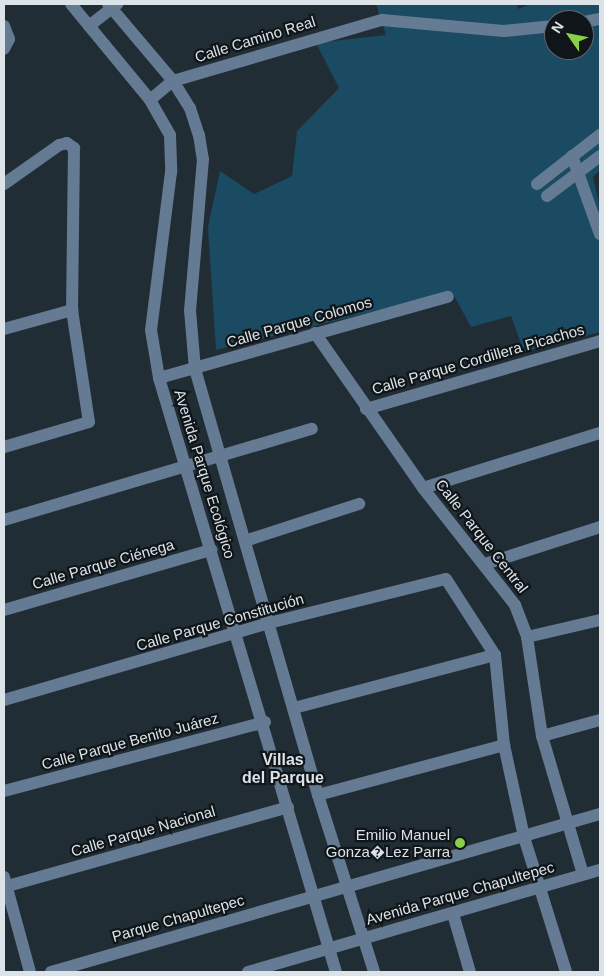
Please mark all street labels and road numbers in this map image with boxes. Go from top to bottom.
street label: Calle Camino Real [193,12,317,66]
street label: Calle Parque Colomos [224,293,374,351]
street label: Calle Parque Cordillera Picachos [370,320,586,398]
street label: Avenida Parque Ecológico [171,387,239,561]
street label: Calle Parque Central [432,476,532,596]
street label: Calle Parque Ciénega [30,535,176,593]
street label: Calle Parque Constitución [134,589,306,655]
street label: Calle Parque Benito Juárez [39,709,221,773]
street label: Calle Parque Nacional [69,802,217,860]
street label: Avenida Parque Chapultepec [364,857,556,929]
street label: Parque Chapultepec [110,890,246,946]

